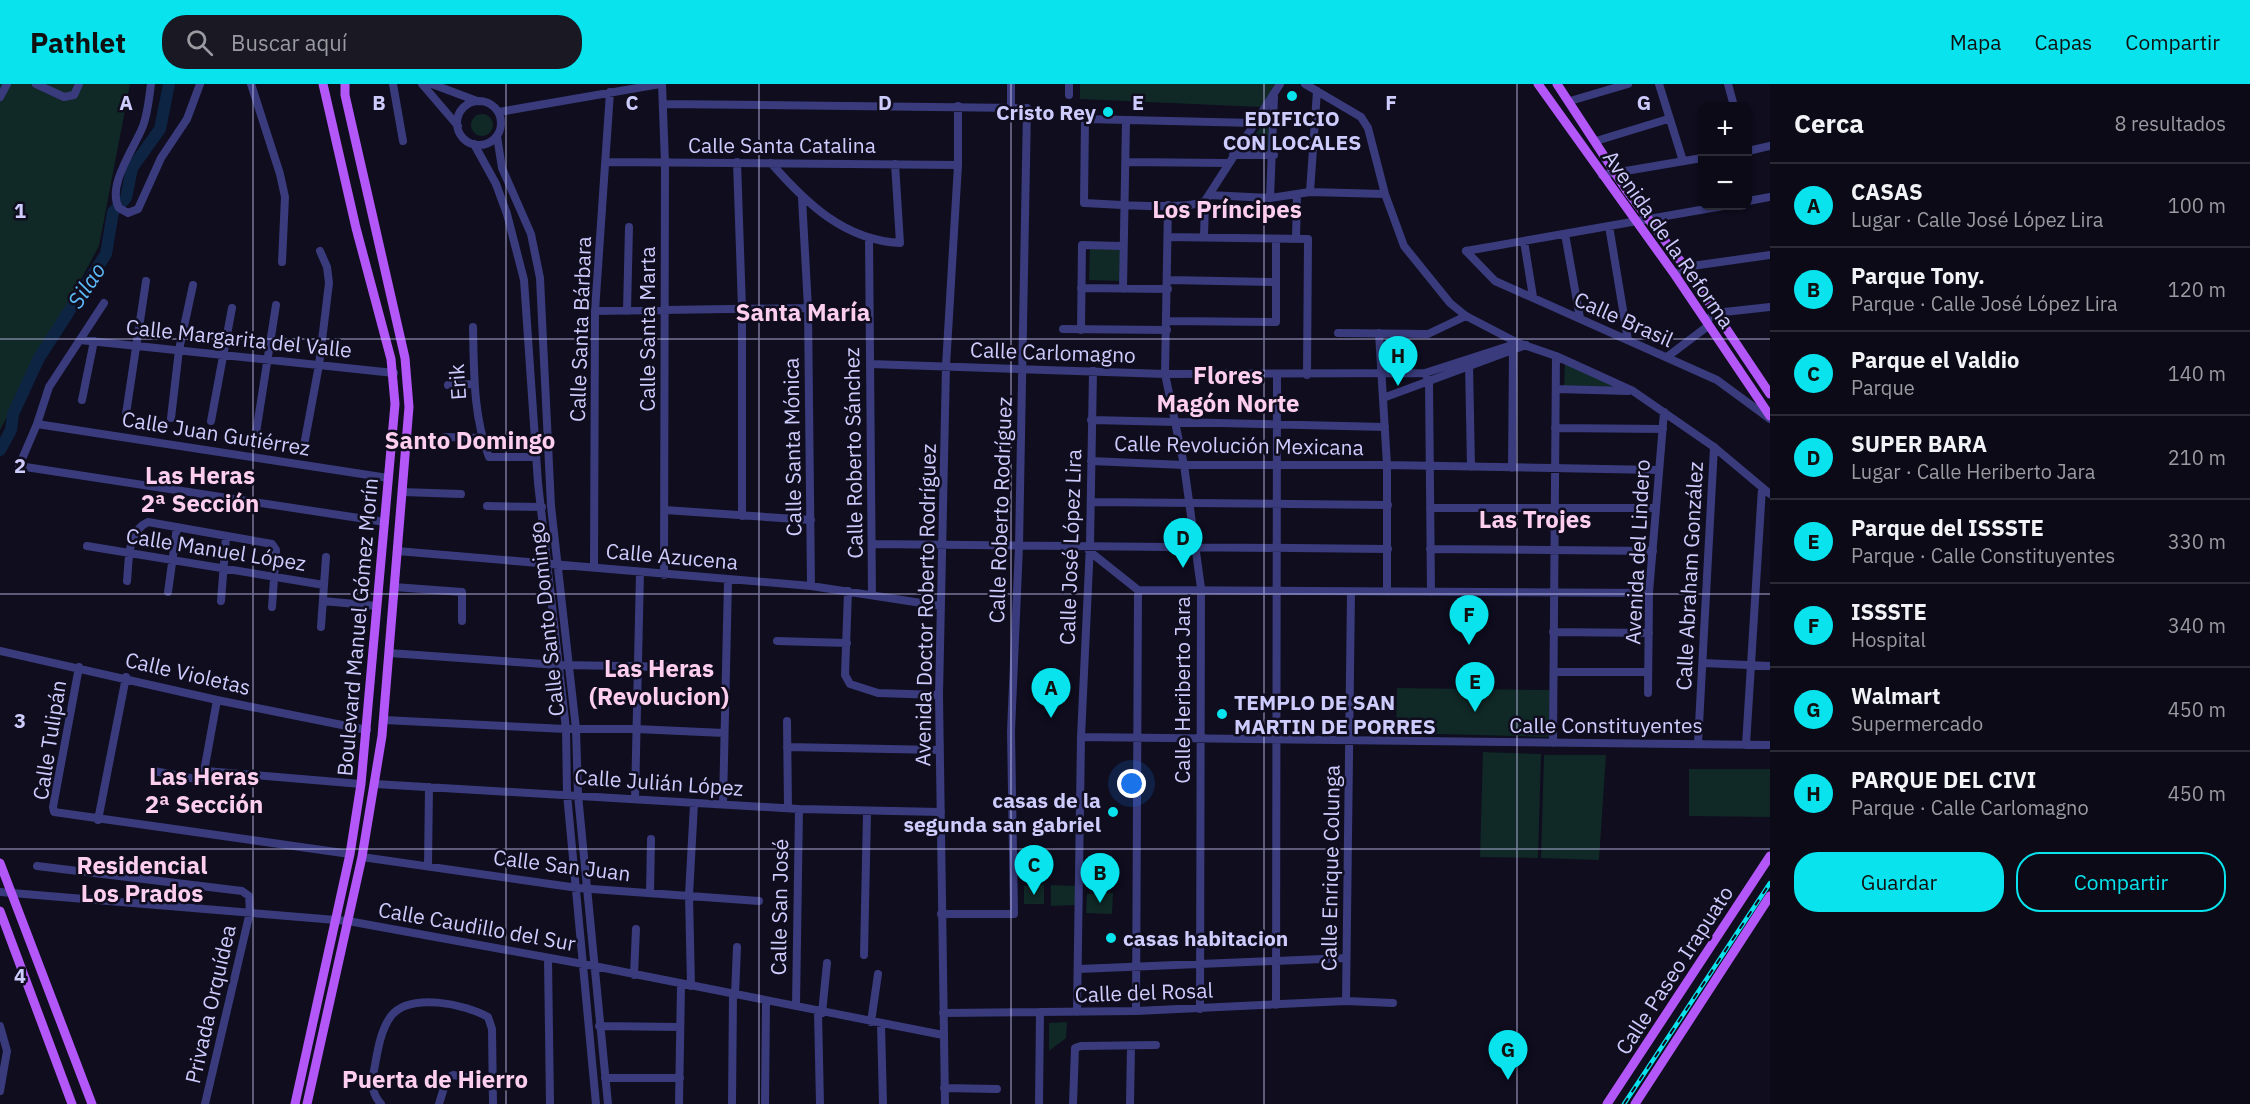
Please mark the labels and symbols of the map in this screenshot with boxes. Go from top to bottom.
text: A [119,89,133,116]
text: B [372,89,386,116]
text: C [625,89,639,116]
text: D [878,89,892,116]
text: E [1132,89,1144,116]
marker: EDIFICIO CON LOCALES [1285,89,1299,103]
text: F [1385,89,1397,116]
text: G [1637,89,1651,116]
place label: Cristo Rey [996,98,1097,126]
place label: EDIFICIO CON LOCALES [1223,104,1361,156]
marker: Cristo Rey [1101,105,1115,119]
street label: Calle Santa Catalina [688,131,876,159]
street label: Avenida de la Reforma [1597,144,1741,334]
district label: Los Príncipes [1152,193,1302,225]
text: 1 [14,197,26,224]
street label: Calle Santa Bárbara [563,236,597,422]
street label: Calle Santa Marta [633,246,661,412]
water label: Silao [60,256,112,314]
street label: Calle Brasil [1570,285,1678,353]
district label: Santa María [736,296,870,328]
street label: Calle Margarita del Valle [125,312,353,364]
street label: Calle Carlomagno [970,335,1136,369]
pin: H [1378,336,1418,386]
street label: Calle Roberto Sánchez [837,347,869,559]
street label: Calle Santa Mónica [776,357,808,537]
district label: Flores Magón Norte [1156,359,1300,419]
street label: Erik [442,363,472,401]
street label: Calle Roberto Rodríguez [982,396,1018,624]
street label: Calle Juan Gutiérrez [120,404,312,462]
district label: Santo Domingo [385,424,555,456]
street label: Calle Revolución Mexicana [1114,429,1364,461]
street label: Avenida Doctor Roberto Rodríguez [908,443,942,767]
street label: Calle José López Lira [1053,448,1087,646]
text: 2 [14,452,26,479]
district label: Las Heras 2ª Sección [141,459,259,519]
street label: Avenida del Lindero [1618,459,1656,645]
street label: Calle Abraham González [1669,461,1709,691]
street label: Boulevard Manuel Gómez Morín [330,477,384,777]
district label: Las Trojes [1479,503,1591,535]
pin: D [1164,518,1202,568]
street label: Calle Santo Domingo [522,520,570,718]
street label: Calle Manuel López [124,521,308,577]
street label: Calle Azucena [605,536,739,576]
street label: Calle Heriberto Jara [1168,596,1196,784]
pin: F [1450,596,1488,645]
street label: Calle Violetas [123,645,253,701]
district label: Las Heras (Revolucion) [589,652,729,712]
pin: E [1456,662,1494,712]
pin: A [1032,668,1070,718]
street label: Calle Tulipán [26,678,72,802]
place label: TEMPLO DE SAN MARTIN DE PORRES [1234,688,1436,740]
text: 3 [14,707,26,734]
marker: TEMPLO DE SAN MARTIN DE PORRES [1215,707,1229,721]
street label: Calle Constituyentes [1509,711,1703,739]
district label: Las Heras 2ª Sección [145,760,263,820]
street label: Calle Julián López [574,762,745,802]
street label: Calle Enrique Colunga [1314,765,1346,971]
your location [1117,769,1146,798]
place label: casas de la segunda san gabriel [903,786,1101,838]
marker: casas de la segunda san gabriel [1106,805,1120,819]
street label: Calle San José [764,838,794,976]
street label: Calle San Juan [492,843,632,887]
pin: C [1014,846,1054,895]
district label: Residencial Los Prados [77,849,207,909]
pin: B [1080,854,1120,903]
street label: Calle Paseo Irapuato [1609,880,1739,1060]
street label: Calle Caudillo del Sur [376,895,578,957]
street label: Privada Orquídea [178,922,242,1086]
place label: casas habitacion [1123,924,1288,952]
marker: casas habitacion [1104,931,1118,945]
text: 4 [14,962,26,989]
street label: Calle del Rosal [1074,976,1214,1008]
pin: G [1488,1030,1528,1080]
district label: Puerta de Hierro [342,1063,528,1095]

